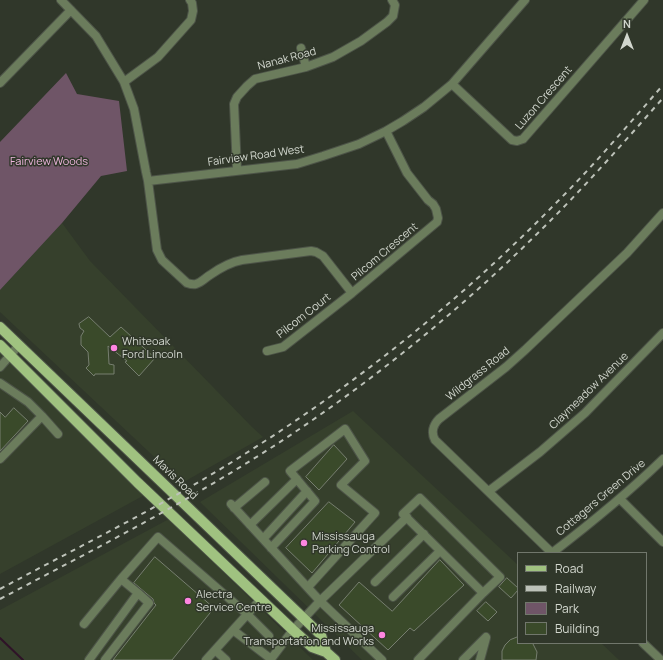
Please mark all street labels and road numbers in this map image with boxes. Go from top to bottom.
street label: Nanak Road [256,45,318,73]
street label: Luzon Crescent [513,64,575,132]
street label: Fairview Road West [207,143,305,169]
street label: Pilcom Crescent [349,220,421,284]
street label: Pilcom Court [274,291,334,341]
street label: Wildgrass Road [444,344,512,404]
street label: Claymeadow Avenue [547,350,631,432]
street label: Mavis Road [150,453,200,503]
street label: Cottagers Green Drive [554,457,648,539]

